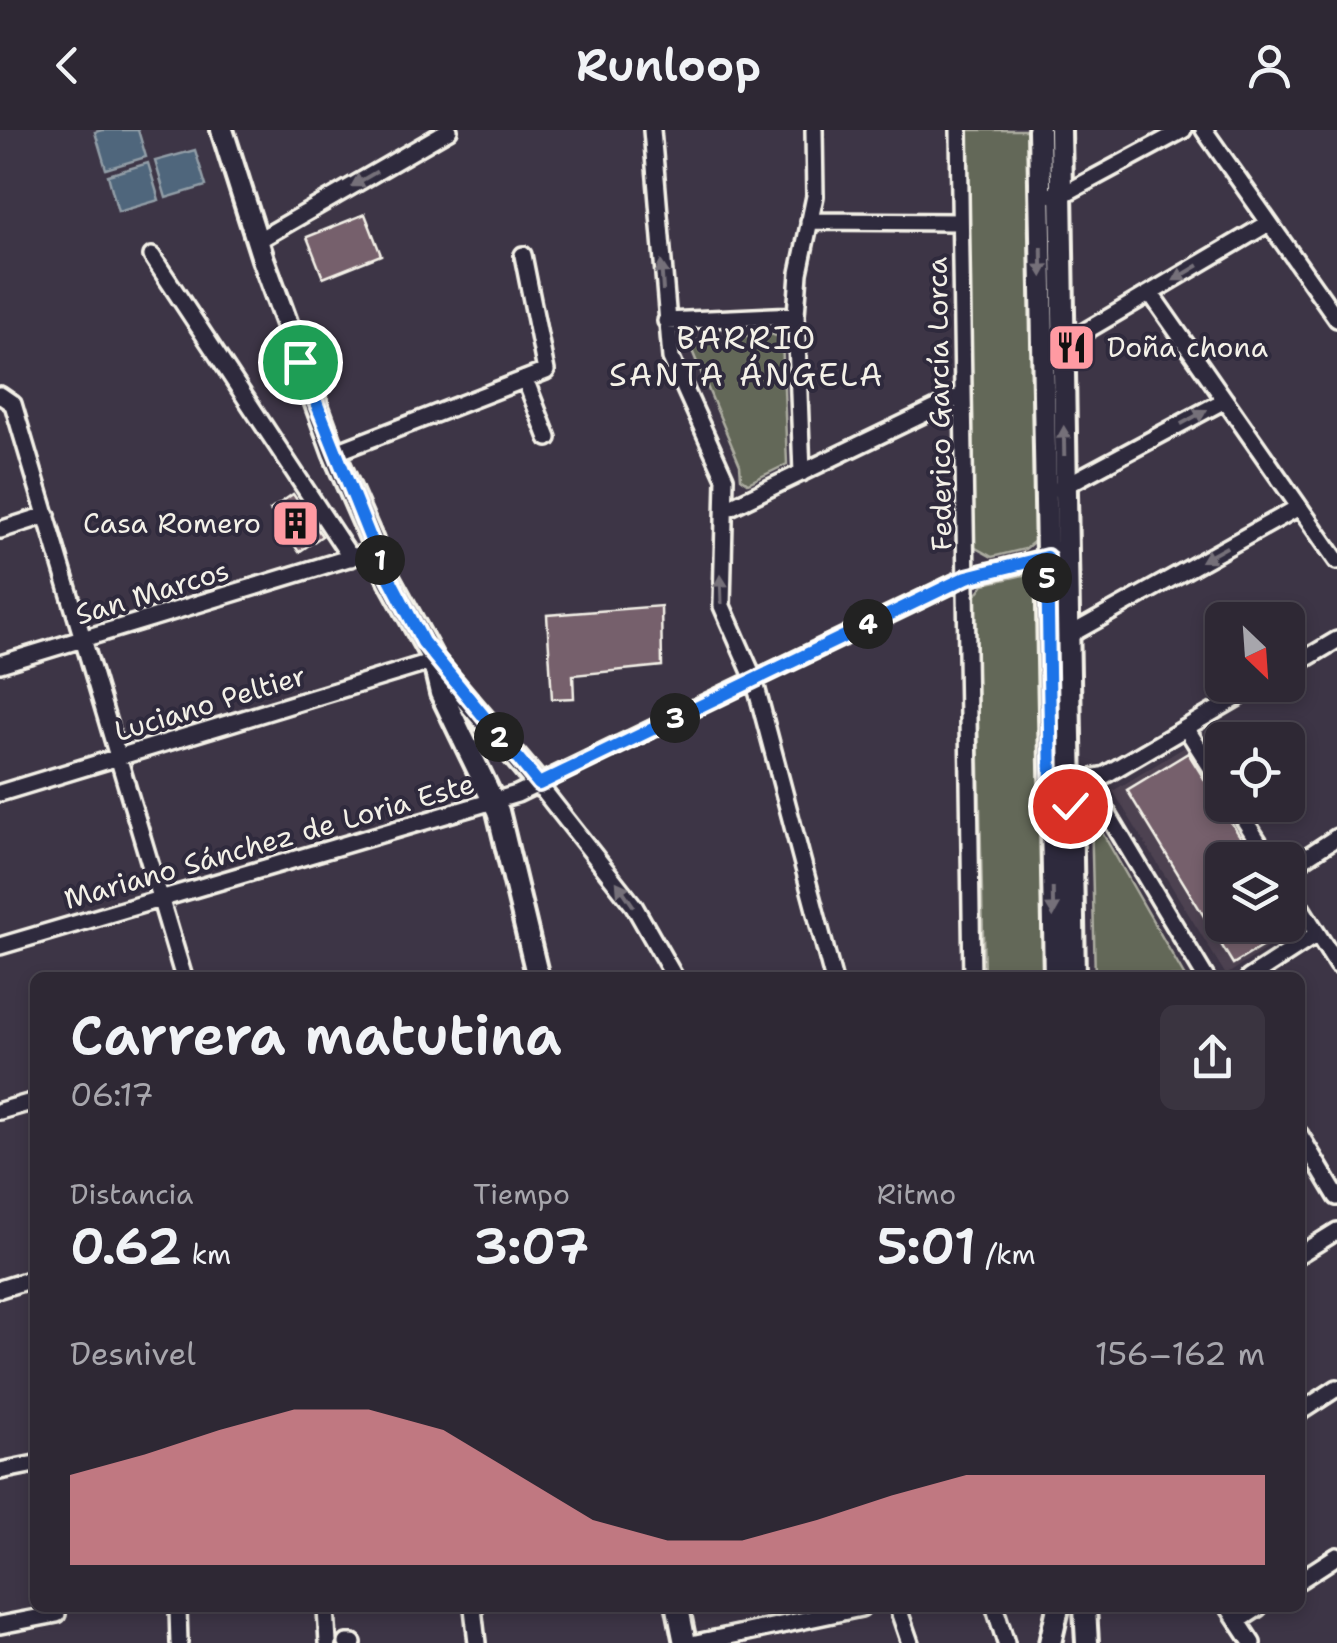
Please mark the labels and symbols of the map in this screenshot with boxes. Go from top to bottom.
one-way arrow [350,170,378,187]
one-way arrow [1034,247,1050,279]
street label: Federico García Lorca [917,257,961,551]
one-way arrow [654,260,670,292]
one-way arrow [1172,264,1200,281]
district label: BARRIO SANTA ÁNGELA [609,316,885,396]
pin [258,320,343,405]
restaurant icon: Doña chona [1046,321,1098,373]
place label: Doña chona [1107,328,1268,366]
one-way arrow [1180,409,1208,426]
one-way arrow [1056,425,1072,457]
building icon: Casa Romero [270,497,322,549]
place label: Casa Romero [83,504,261,542]
pin: 1 [355,535,405,585]
one-way arrow [1200,546,1229,563]
street label: San Marcos [71,551,233,633]
pin: 5 [1022,553,1072,603]
one-way arrow [713,572,729,604]
pin: 4 [843,599,893,649]
north arrow [1205,602,1305,702]
street label: Luciano Peltier [110,656,310,750]
pin: 3 [650,693,700,743]
pin: 2 [474,712,524,762]
street label: Mariano Sánchez de Loria Este [59,764,479,918]
pin [1028,764,1113,849]
one-way arrow [616,880,635,907]
one-way arrow [1046,887,1062,919]

